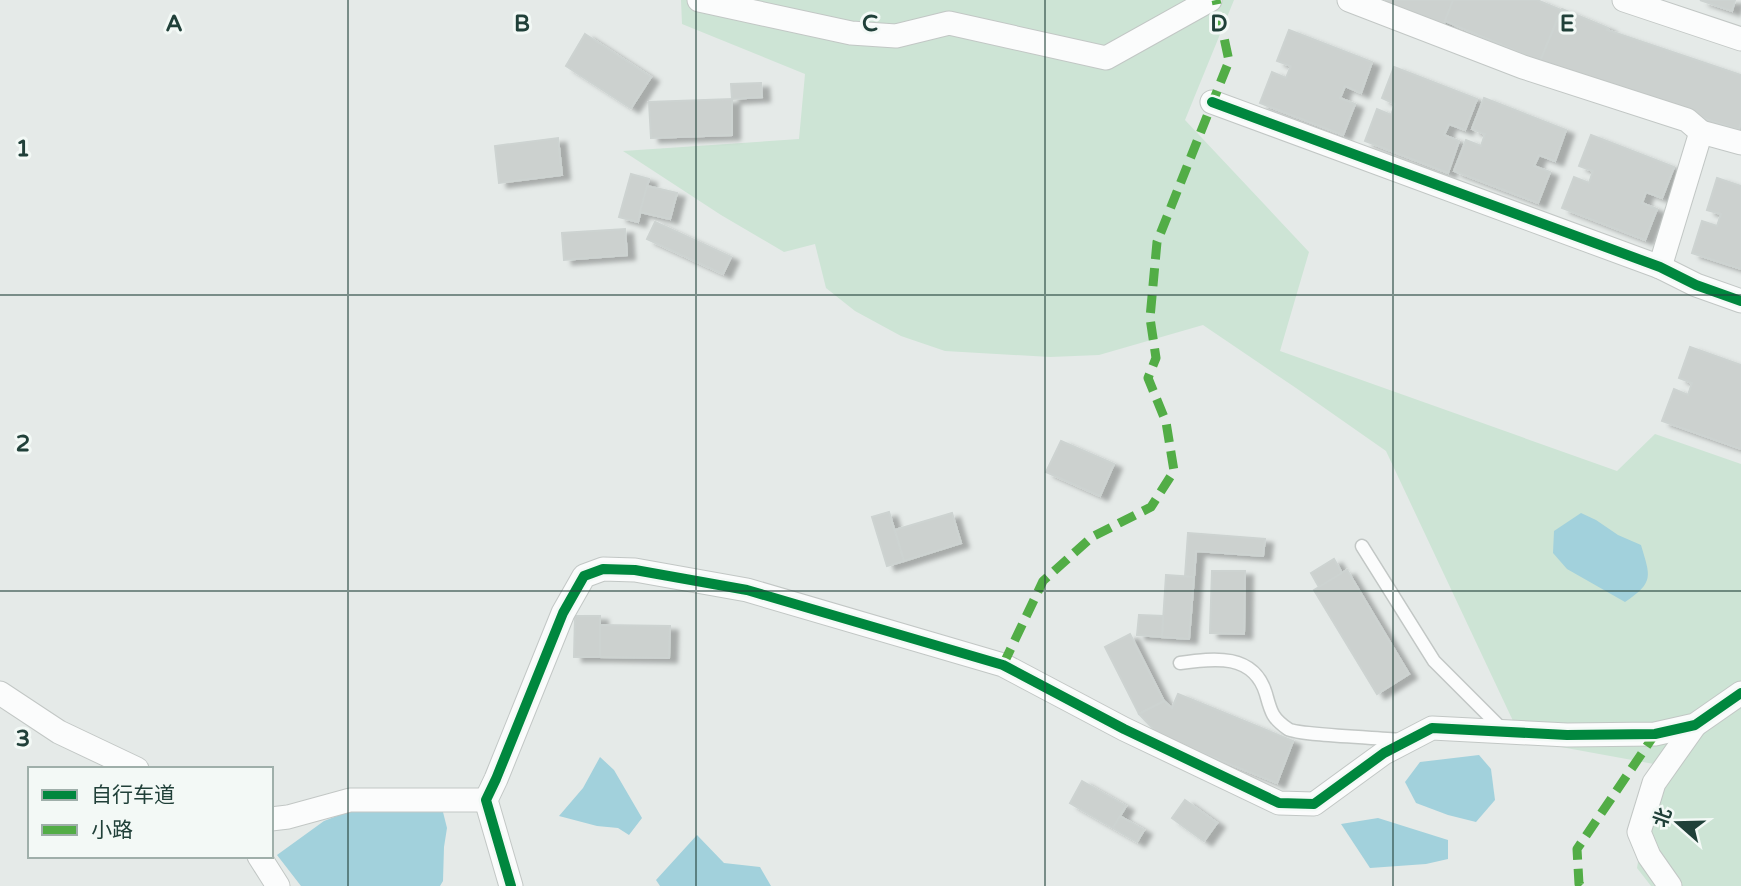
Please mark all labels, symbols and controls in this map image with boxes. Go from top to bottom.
text: A [165,10,183,38]
text: B [514,10,530,38]
text: C [862,10,878,38]
text: D [1210,10,1228,38]
text: E [1560,10,1574,38]
text: 1 [16,135,30,163]
text: 2 [16,430,30,458]
text: 3 [16,725,30,753]
legend [28,767,273,858]
text: 自行车道 [91,783,175,808]
north arrow [1643,788,1713,858]
text: 北 [1649,805,1677,830]
text: 小路 [91,818,133,843]

